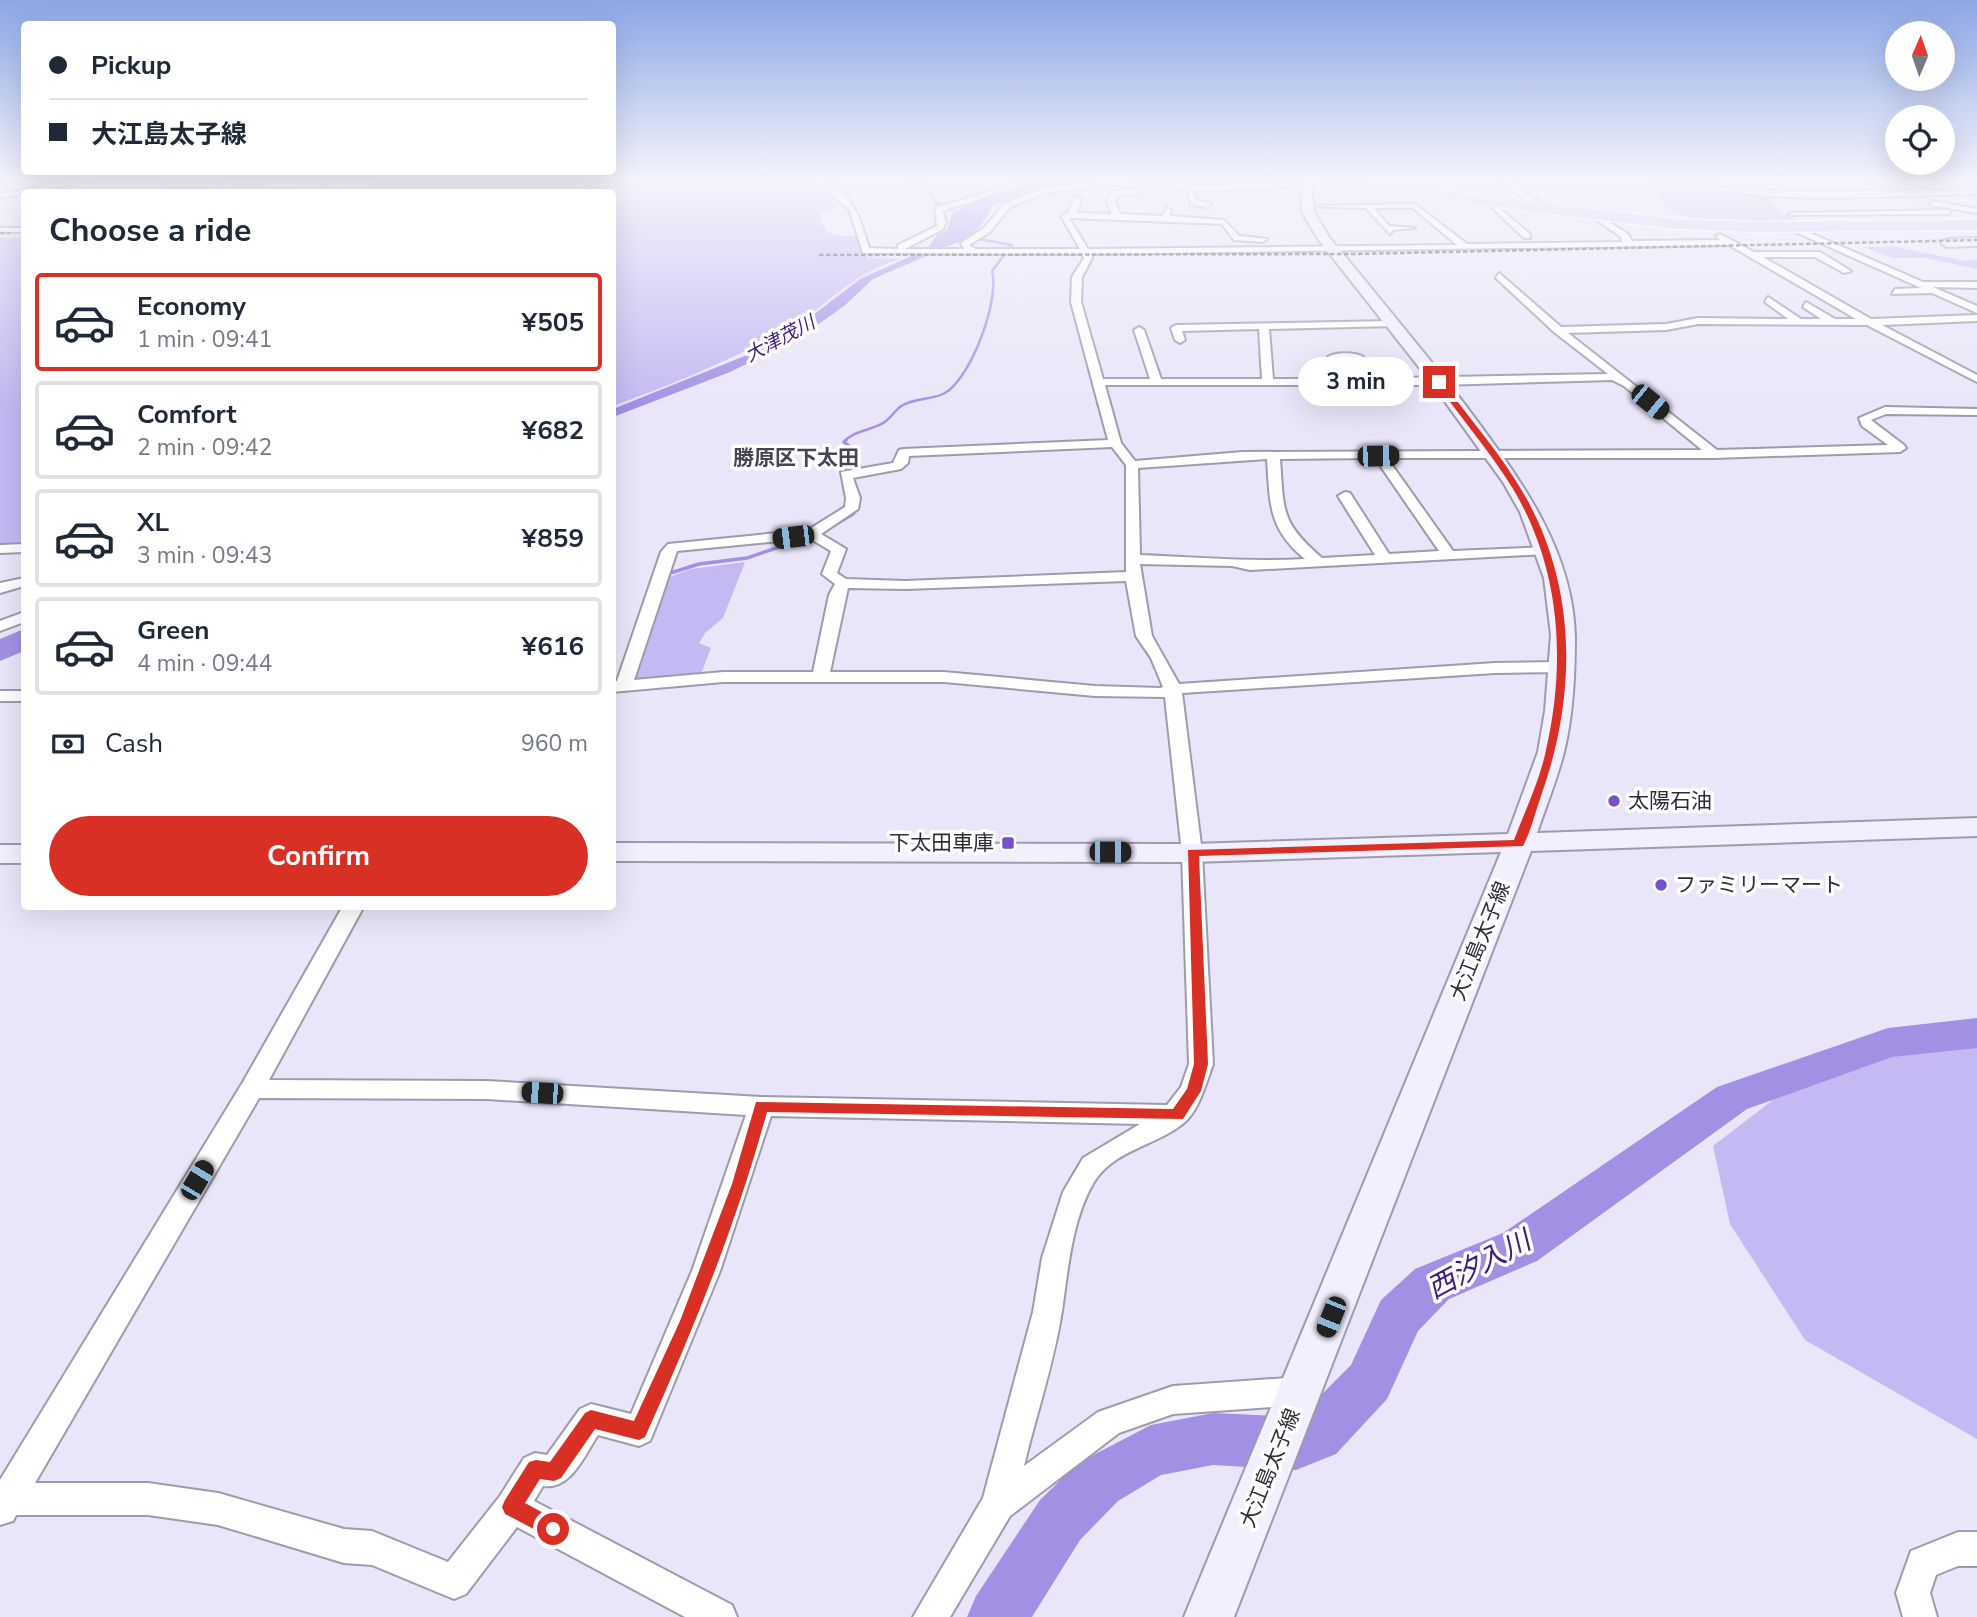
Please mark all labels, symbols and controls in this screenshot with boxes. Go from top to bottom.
north arrow [1885,21,1955,91]
map controls [1885,21,1955,175]
text: Pickup [91,48,171,83]
button: locate [1885,105,1955,175]
text: 大江島太子線 [91,117,247,152]
text: Choose a ride [49,209,251,252]
text: Economy [137,289,246,324]
icon: car [53,291,116,354]
text: ¥505 [522,305,584,340]
water label: 大津茂川 [740,309,821,368]
text: 1 min · 09:41 [137,324,272,355]
callout: 3 min [1299,358,1414,406]
text: 3 min [1326,366,1386,397]
route end [1423,366,1455,398]
car [1628,381,1673,423]
text: Comfort [137,397,237,432]
icon: car [53,399,116,462]
text: ¥682 [522,413,584,448]
text: 2 min · 09:42 [137,432,272,463]
district label: 勝原区下太田 [733,444,859,472]
car [1357,445,1400,467]
text: XL [137,505,169,540]
icon: car [53,507,116,570]
text: ¥859 [522,521,584,556]
car [771,524,816,550]
text: 3 min · 09:43 [137,540,272,571]
text: Green [137,613,210,648]
icon: car [53,615,116,678]
text: ¥616 [522,629,584,664]
text: 4 min · 09:44 [137,648,272,679]
icon: cash [49,725,87,763]
text: Cash [105,726,163,761]
text: 960 m [521,728,588,759]
place label: 太陽石油 [1628,787,1712,815]
marker: 太陽石油 [1606,793,1622,809]
button: Confirm [49,816,588,896]
place label: 下太田車庫 [889,829,994,857]
marker: 下太田車庫 [1000,835,1016,851]
car [1090,842,1132,863]
place label: ファミリーマート [1675,871,1843,899]
street label: 大江島太子線 [1443,877,1517,1005]
marker: ファミリーマート [1653,877,1669,893]
car [521,1081,564,1105]
car [178,1157,217,1203]
water label: 西汐入川 [1421,1221,1540,1308]
car [1314,1294,1349,1340]
street label: 大江島太子線 [1233,1404,1307,1532]
route start [537,1513,569,1545]

